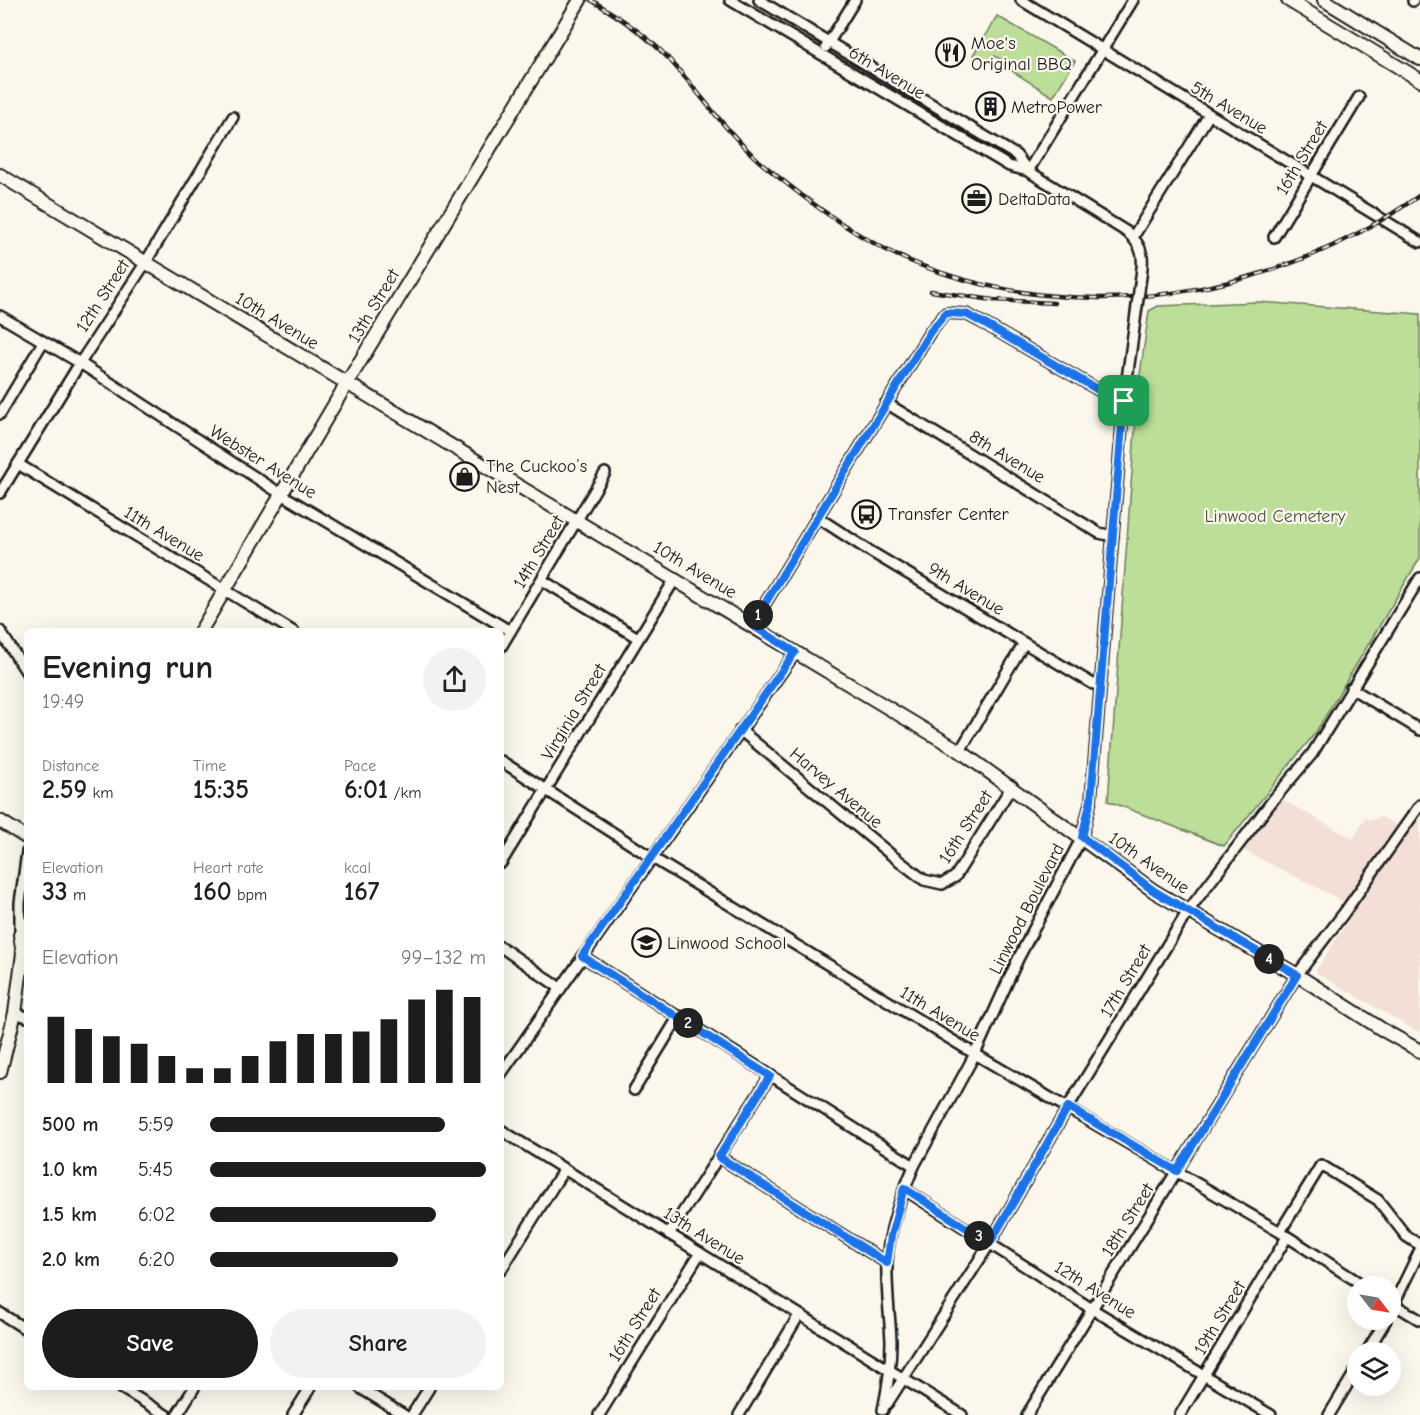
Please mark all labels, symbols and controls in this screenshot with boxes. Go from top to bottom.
place label: Moe's Original BBQ [971,33,1072,75]
restaurant icon: Moe's Original BBQ [934,37,966,69]
street label: 6th Avenue [845,42,929,104]
street label: 5th Avenue [1187,77,1271,139]
building icon: MetroPower [974,91,1006,123]
place label: MetroPower [1011,97,1103,118]
street label: 16th Street [1272,116,1333,199]
office icon: DeltaData [961,183,993,215]
place label: DeltaData [998,189,1071,210]
street label: 12th Street [72,255,135,336]
street label: 13th Street [344,265,405,347]
street label: 10th Avenue [231,288,323,354]
pin [1098,375,1149,426]
icon: arrive [1107,384,1140,417]
street label: Webster Avenue [206,421,320,503]
street label: 8th Avenue [965,426,1049,488]
place label: The Cuckoo’s Nest [486,456,587,498]
shop icon: The Cuckoo’s Nest [449,460,481,492]
bus stop icon: Transfer Center [851,498,883,530]
street label: 11th Avenue [120,502,208,566]
place label: Transfer Center [888,504,1010,525]
park label: Linwood Cemetery [1205,506,1346,527]
street label: 14th Street [509,511,569,592]
street label: 10th Avenue [649,537,741,603]
street label: 9th Avenue [924,558,1008,620]
pin: 1 [743,600,773,630]
text: 1 [755,606,761,624]
text: Evening run [42,648,213,686]
button: share [423,648,486,711]
street label: Virginia Street [537,659,611,764]
text: 19:49 [42,690,84,713]
street label: Harvey Avenue [785,743,887,833]
text: Distance [42,757,99,775]
text: Time [193,757,226,775]
text: Pace [344,757,376,775]
text: 2.59 [42,775,87,805]
text: 15:35 [193,775,249,805]
text: 6:01 [344,775,388,805]
text: km [87,784,113,802]
text: /km [388,784,421,802]
street label: 16th Street [935,786,998,867]
street label: 10th Avenue [1105,828,1193,898]
street label: Linwood Boulevard [985,840,1069,978]
text: Elevation [42,859,103,877]
text: Heart rate [193,859,264,877]
text: kcal [344,859,371,877]
text: 33 [42,877,68,907]
text: 160 [193,877,232,907]
text: 167 [344,877,380,907]
text: m [68,886,86,904]
text: bpm [232,886,267,904]
school or university icon: Linwood School [630,927,662,959]
place label: Linwood School [667,933,786,954]
street label: 17th Street [1096,940,1156,1021]
pin: 4 [1254,944,1284,974]
text: Elevation [42,946,119,969]
text: 99–132 m [401,946,486,969]
text: 4 [1265,950,1273,968]
street label: 11th Avenue [896,982,984,1046]
pin: 2 [673,1008,703,1038]
text: 2 [684,1014,692,1032]
text: 500 m [42,1113,99,1136]
text: 5:59 [138,1113,174,1136]
text: 1.0 km [42,1158,98,1181]
text: 5:45 [138,1158,173,1181]
street label: 18th Street [1097,1179,1159,1260]
text: 1.5 km [42,1203,97,1226]
text: 6:02 [138,1203,175,1226]
street label: 13th Avenue [659,1203,749,1269]
pin: 3 [964,1221,994,1251]
text: 3 [975,1227,983,1245]
text: 2.0 km [42,1248,100,1271]
text: 6:20 [138,1248,175,1271]
street label: 12th Avenue [1050,1257,1140,1323]
street label: 19th Street [1190,1276,1251,1359]
north arrow [1347,1276,1401,1330]
map controls [1347,1276,1401,1396]
street label: 16th Street [604,1284,666,1366]
button: Save [42,1309,258,1378]
button: Share [270,1309,486,1378]
button: layers [1347,1342,1401,1396]

